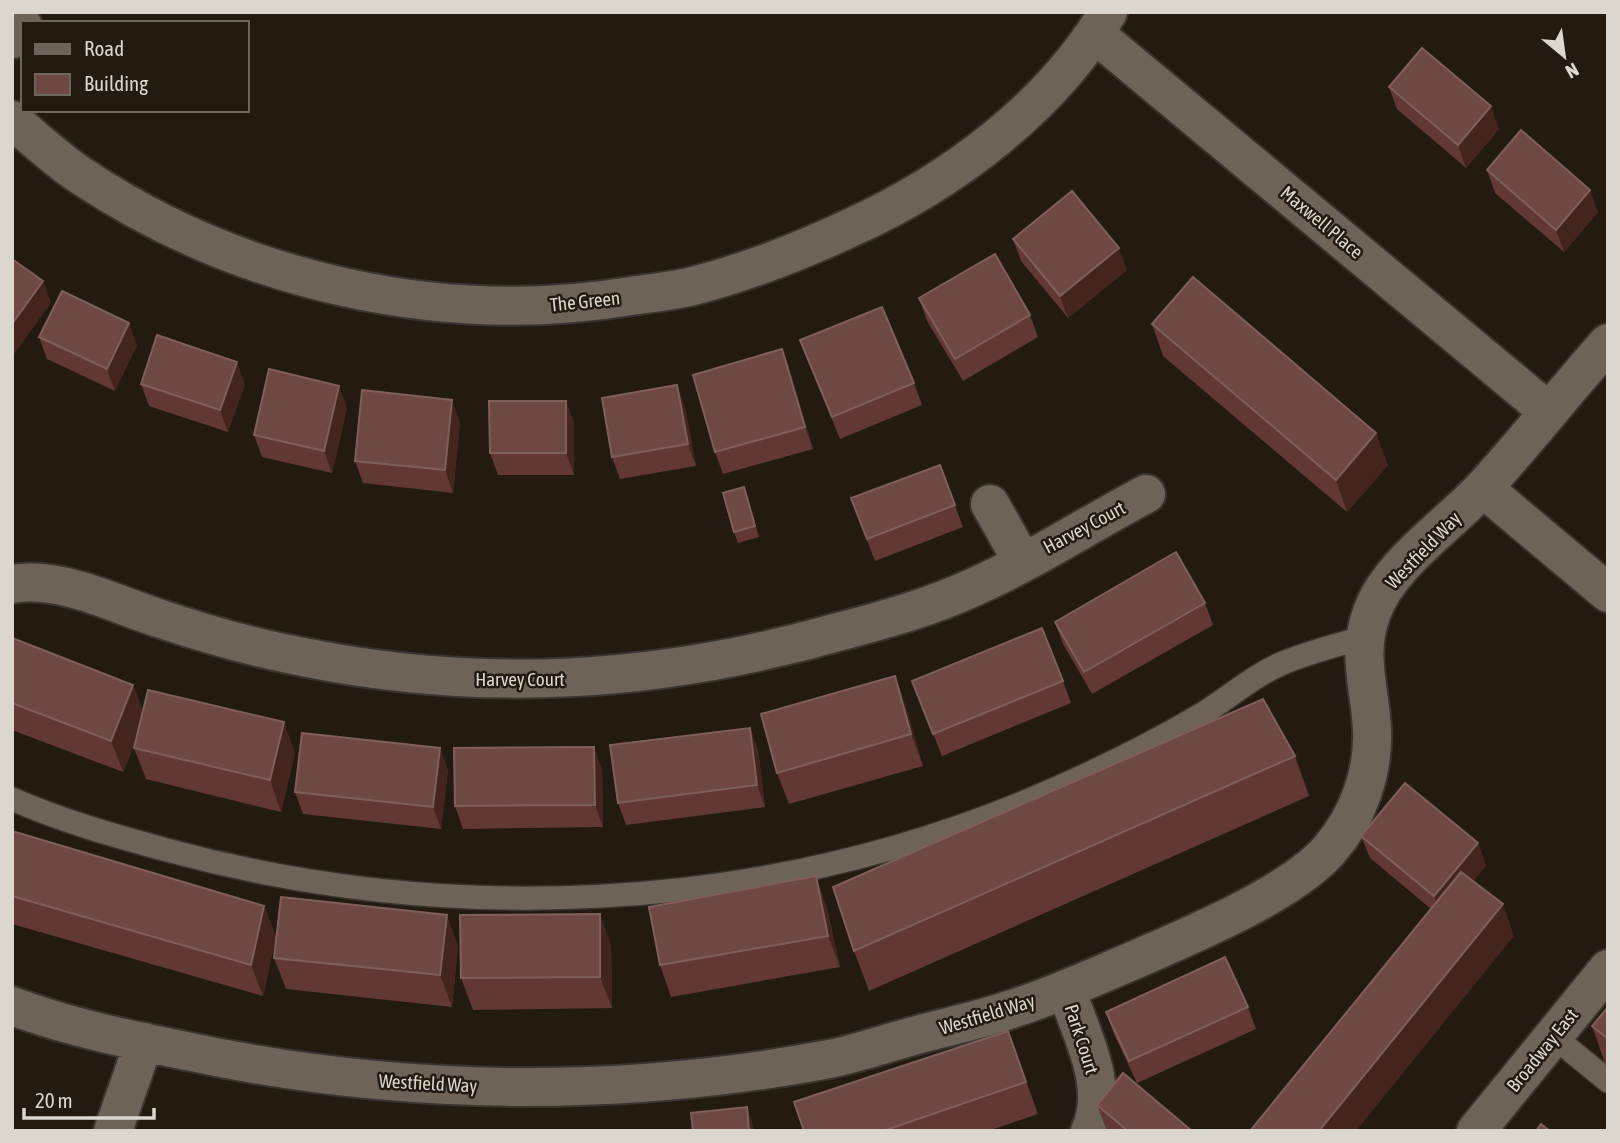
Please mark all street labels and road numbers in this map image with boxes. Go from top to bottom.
street label: Maxwell Place [1276,181,1368,263]
street label: The Green [549,286,621,316]
street label: Harvey Court [1039,496,1129,558]
street label: Westfield Way [1381,507,1465,593]
street label: Harvey Court [475,668,565,690]
street label: Westfield Way [937,989,1038,1039]
street label: Park Court [1060,1001,1104,1077]
street label: Broadway East [1502,1004,1582,1096]
street label: Westfield Way [378,1069,478,1097]

